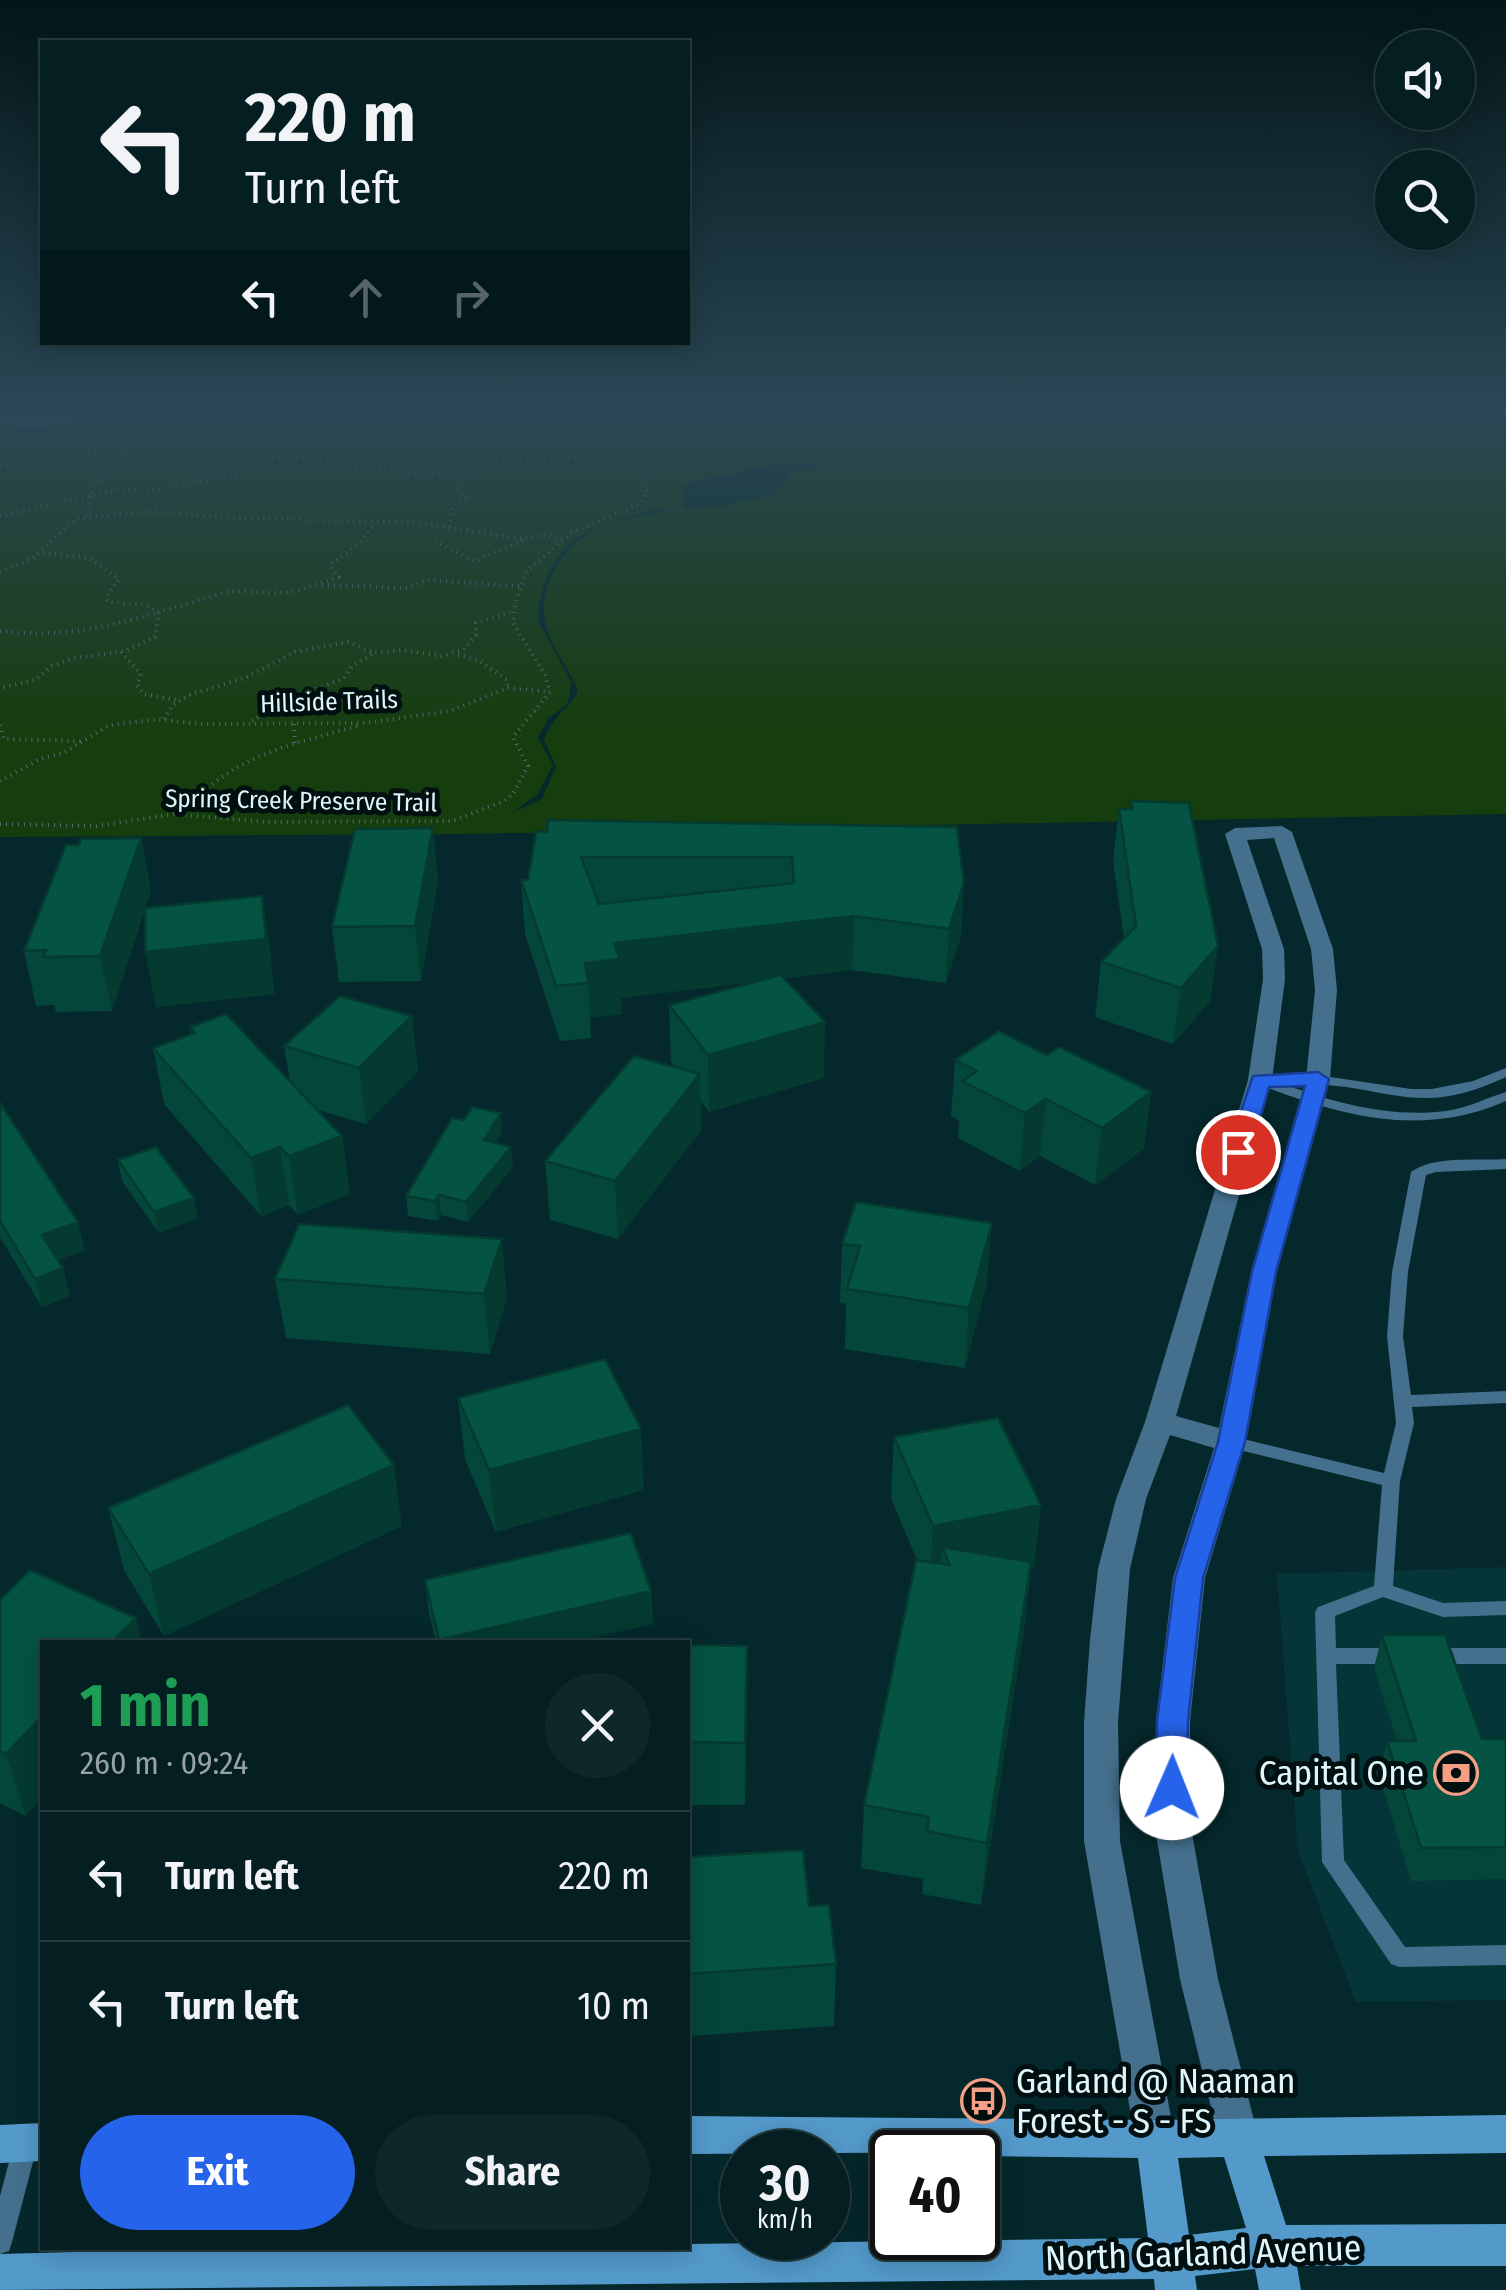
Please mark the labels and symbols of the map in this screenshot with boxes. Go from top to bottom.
street label: Hillside Trails [260,685,398,719]
street label: Spring Creek Preserve Trail [165,784,438,818]
pin [1196,1110,1281,1195]
position arrow [1120,1736,1224,1840]
bank icon: Capital One [1433,1750,1479,1796]
place label: Capital One [1259,1752,1424,1794]
place label: Garland @ Naaman Forest - S - FS [1016,2060,1296,2142]
bus stop icon: Garland @ Naaman Forest - S - FS [960,2078,1006,2124]
speed limit sign: 40 [870,2130,1000,2260]
street label: North Garland Avenue [1044,2226,1362,2280]

